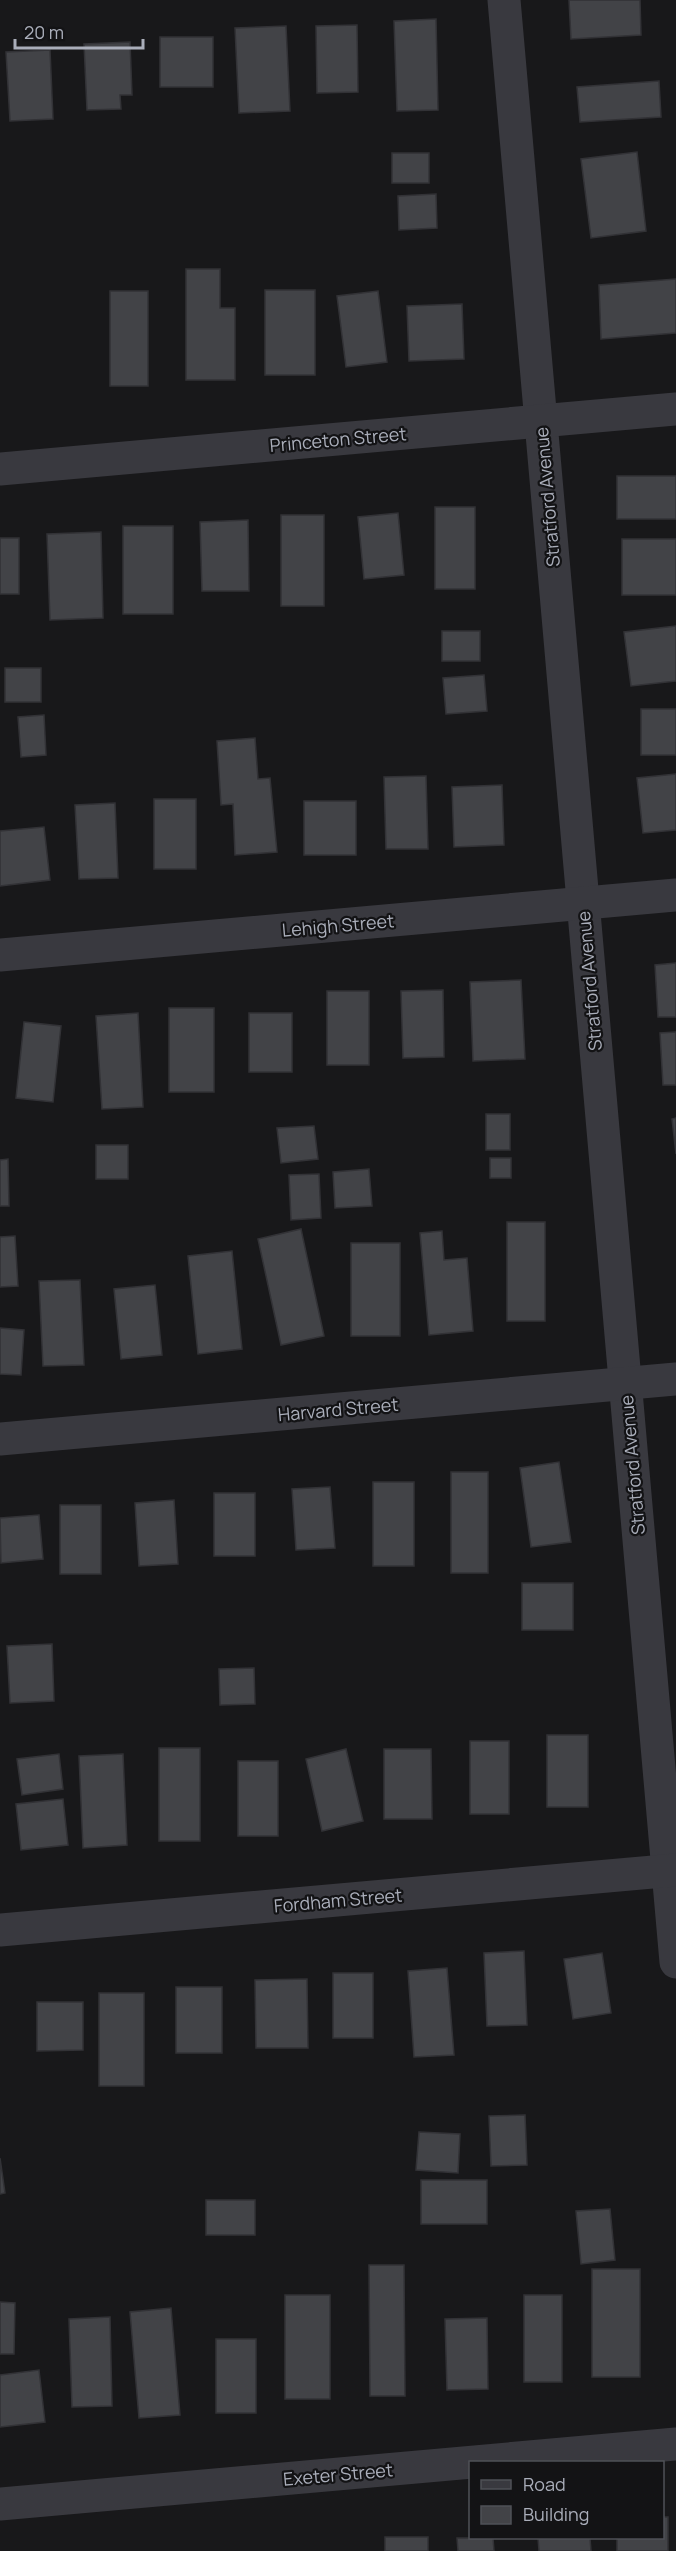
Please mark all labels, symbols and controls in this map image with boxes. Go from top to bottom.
scale bar [15,12,142,50]
text: 20 m [24,20,64,44]
street label: Princeton Street [269,421,407,457]
street label: Stratford Avenue [529,426,565,568]
street label: Lehigh Street [281,908,395,942]
street label: Stratford Avenue [571,910,607,1052]
street label: Harvard Street [277,1392,399,1426]
street label: Stratford Avenue [614,1394,650,1536]
street label: Fordham Street [273,1882,403,1918]
street label: Exeter Street [282,2457,394,2491]
legend [469,2461,664,2539]
text: Road [523,2472,566,2496]
text: Building [523,2502,589,2526]

